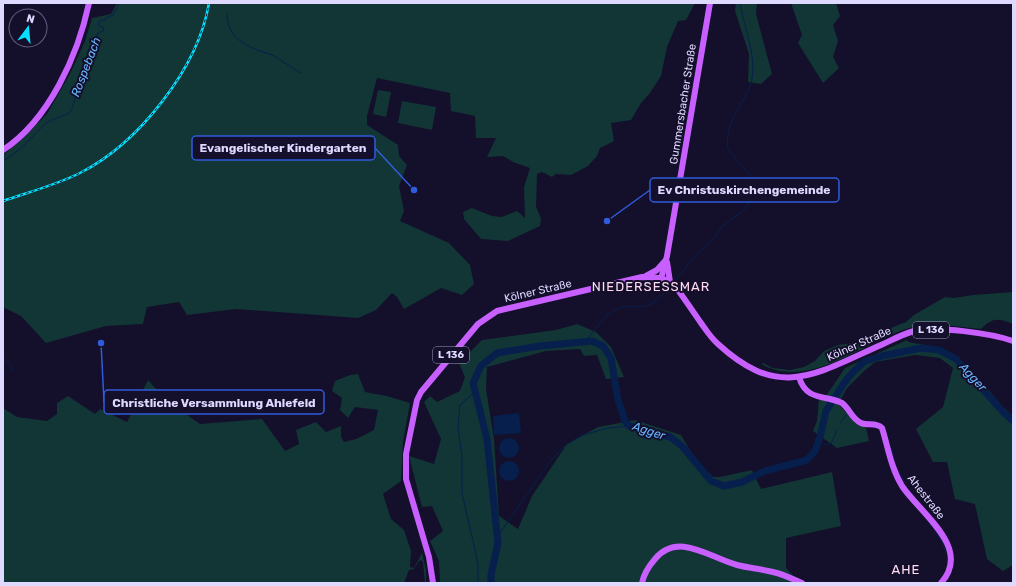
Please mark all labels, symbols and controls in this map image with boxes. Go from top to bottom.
north arrow [8,8,48,48]
text: N [25,12,36,26]
water label: Rospebach [68,35,104,99]
street label: Gummersbacher Straße [667,43,699,165]
callout: Evangelischer Kindergarten [192,136,375,160]
text: Evangelischer Kindergarten [199,141,367,155]
callout: Ev Christuskirchengemeinde [650,178,839,202]
text: Ev Christuskirchengemeinde [658,183,830,197]
street label: Kölner Straße [503,277,573,305]
district label: NIEDERSESSMAR [592,279,710,294]
road number: L 136 [913,322,949,338]
street label: Kölner Straße [825,324,893,364]
road number: L 136 [433,347,469,363]
water label: Agger [956,359,990,394]
callout: Christliche Versammlung Ahlefeld [104,390,324,414]
text: Christliche Versammlung Ahlefeld [112,396,316,410]
water label: Agger [630,419,667,443]
street label: Ahestraße [905,472,947,522]
district label: AHE [892,562,920,577]

